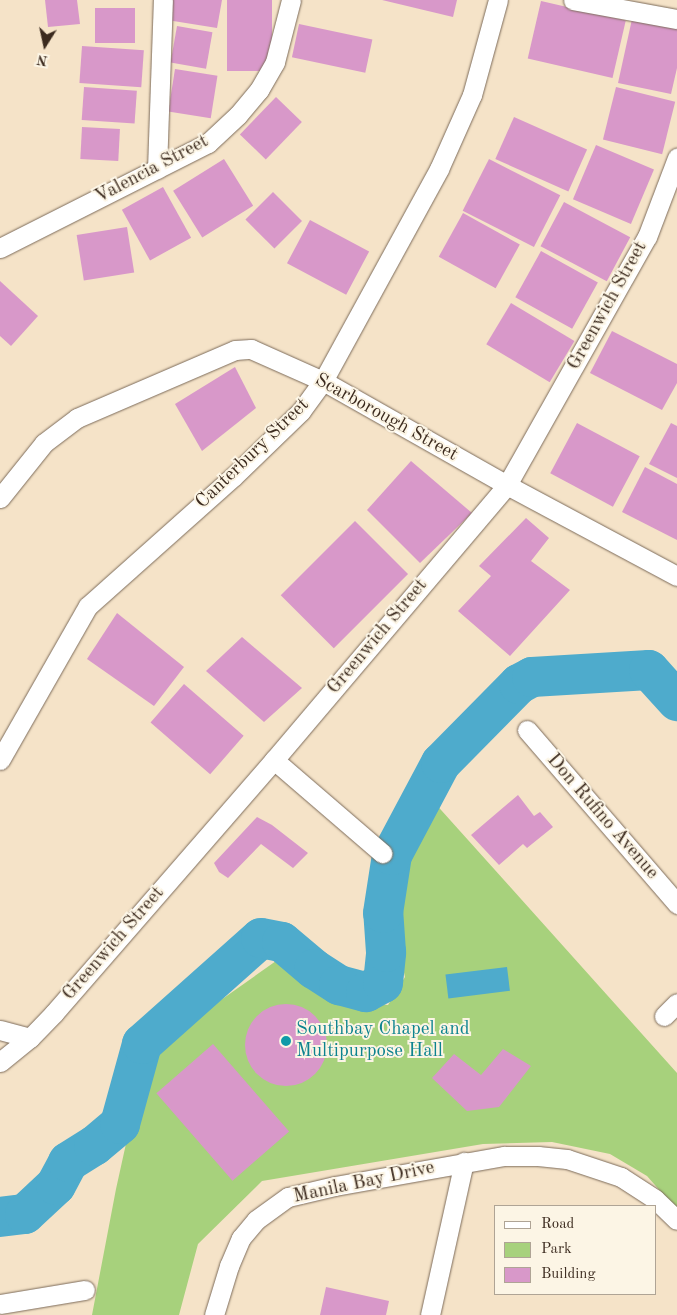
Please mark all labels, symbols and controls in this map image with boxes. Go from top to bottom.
north arrow [20,20,70,70]
text: N [36,52,49,68]
street label: Valencia Street [91,131,213,209]
street label: Greenwich Street [563,238,653,374]
street label: Scarborough Street [310,369,462,467]
street label: Canterbury Street [192,394,314,514]
street label: Greenwich Street [323,575,433,699]
street label: Don Rufino Avenue [541,750,663,884]
street label: Greenwich Street [58,882,170,1006]
place label: Southbay Chapel and Multipurpose Hall [296,1019,470,1063]
marker: Southbay Chapel and Multipurpose Hall [280,1035,292,1047]
street label: Manila Bay Drive [291,1157,437,1209]
legend [494,1205,657,1295]
text: Road [541,1217,574,1232]
text: Park [541,1242,572,1257]
text: Building [541,1267,596,1282]

